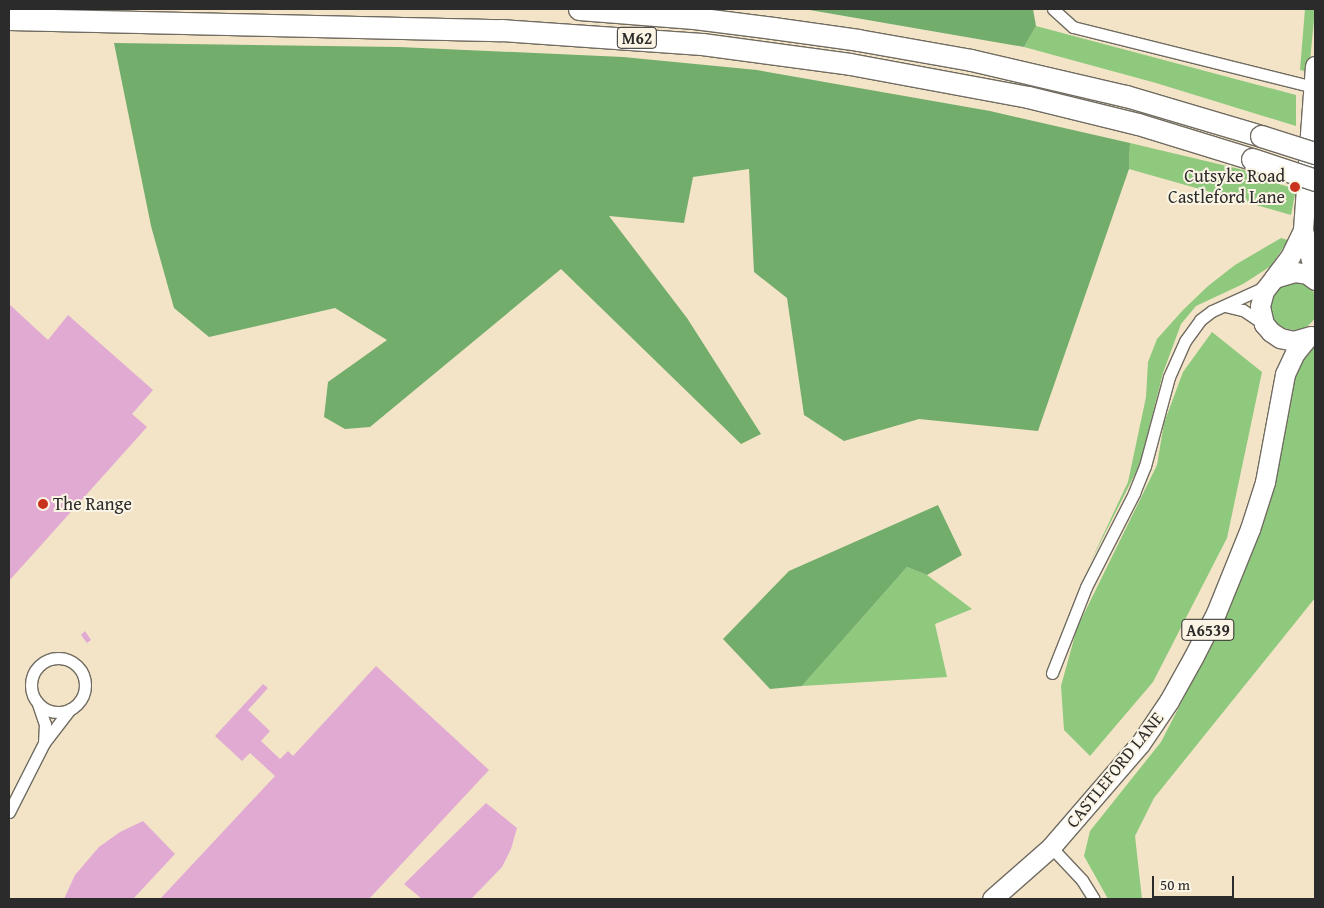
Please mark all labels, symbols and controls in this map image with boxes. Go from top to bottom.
road number: M62 [616,24,658,52]
place label: Cutsyke Road Castleford Lane [1168,166,1285,208]
marker: Cutsyke Road Castleford Lane [1289,181,1301,193]
place label: The Range [53,493,132,515]
marker: The Range [37,498,49,510]
road number: A6539 [1180,616,1236,644]
street label: CASTLEFORD LANE [1062,708,1168,832]
scale bar [1154,866,1236,898]
text: 50 m [1160,874,1190,895]

